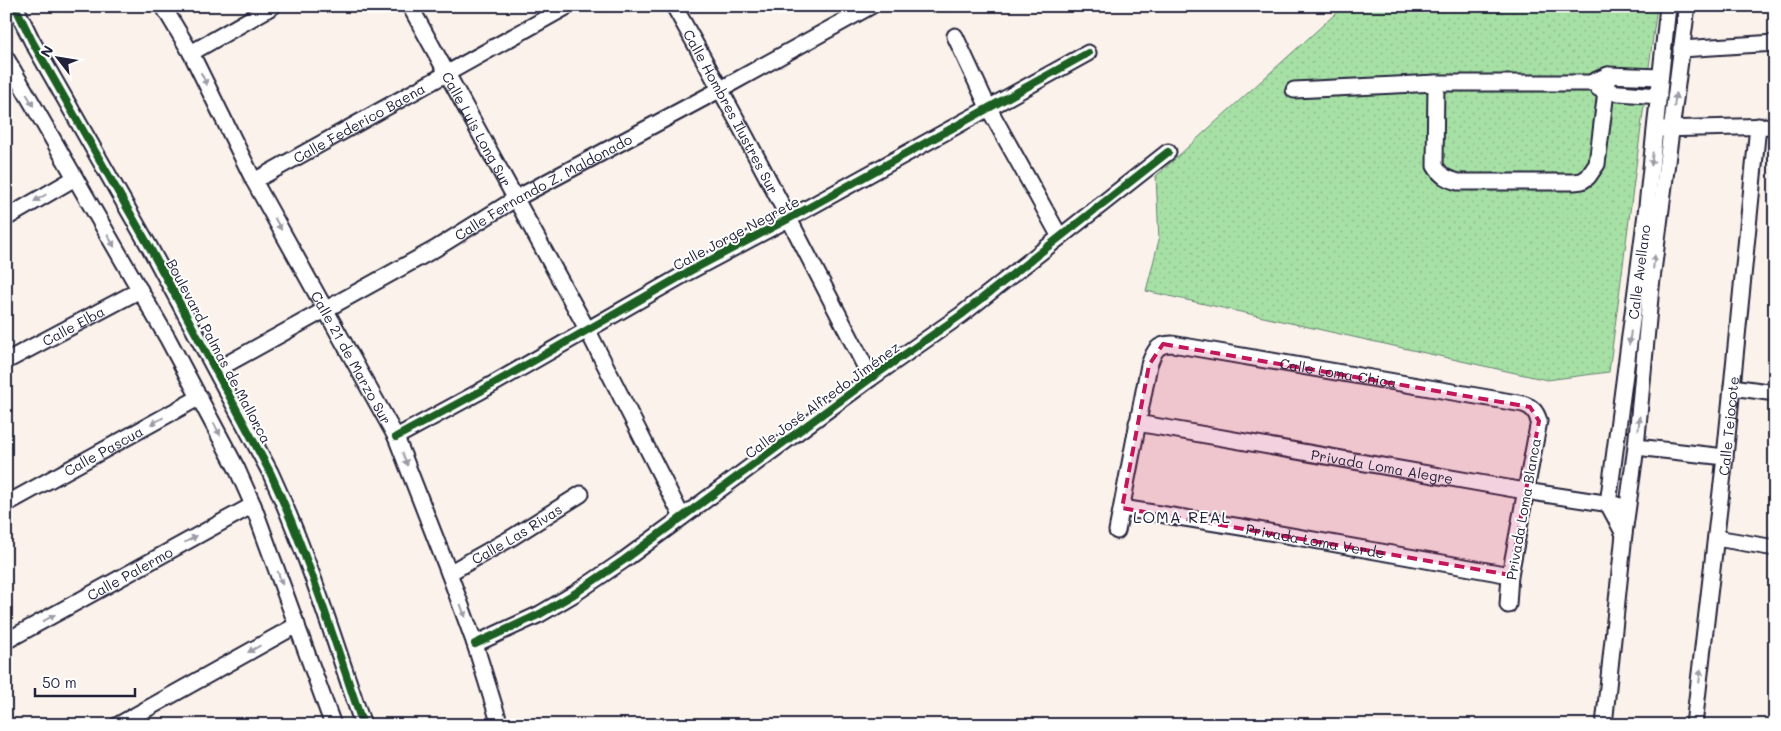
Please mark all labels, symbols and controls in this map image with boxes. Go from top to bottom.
street label: Calle Hombres Ilustres Sur [679,26,784,197]
north arrow [32,32,82,82]
text: N [36,42,57,61]
street label: Calle Luis Long Sur [438,68,516,190]
one-way arrow [200,72,208,86]
street label: Calle Federico Baena [290,78,428,167]
one-way arrow [1671,92,1679,108]
one-way arrow [26,94,35,107]
street label: Calle Fernando Z. Maldonado [451,129,635,244]
one-way arrow [1648,151,1656,167]
street label: Calle Jorge Negrete [669,192,803,274]
one-way arrow [34,194,47,203]
one-way arrow [274,217,283,230]
street label: Calle Avellano [1623,224,1654,320]
one-way arrow [107,235,116,248]
one-way arrow [1650,253,1658,269]
street label: Boulevard Palmas de Mallorca [162,255,276,447]
street label: Calle 21 de Marzo Sur [307,287,396,427]
street label: Calle Elba [39,301,108,350]
one-way arrow [1625,330,1633,346]
street label: Calle José Alfredo Jiménez [741,337,903,463]
street label: Calle Loma Chica [1278,353,1398,392]
street label: Calle Tejocote [1713,375,1743,477]
one-way arrow [1635,415,1643,431]
one-way arrow [151,416,164,425]
street label: Calle Pascua [60,421,146,480]
one-way arrow [213,421,221,436]
street label: Privada Loma Blanca [1501,437,1545,581]
street label: Privada Loma Alegre [1310,444,1455,488]
one-way arrow [401,452,409,466]
street label: Calle Las Rivas [468,499,565,568]
district label: LOMA REAL [1133,506,1231,527]
street label: Privada Loma Verde [1244,519,1386,562]
one-way arrow [184,535,199,543]
street label: Calle Palermo [83,542,176,604]
one-way arrow [276,571,284,586]
one-way arrow [459,604,467,619]
one-way arrow [42,613,56,622]
one-way arrow [247,644,261,653]
scale bar [35,666,135,698]
one-way arrow [1696,668,1704,684]
text: 50 m [42,672,77,692]

